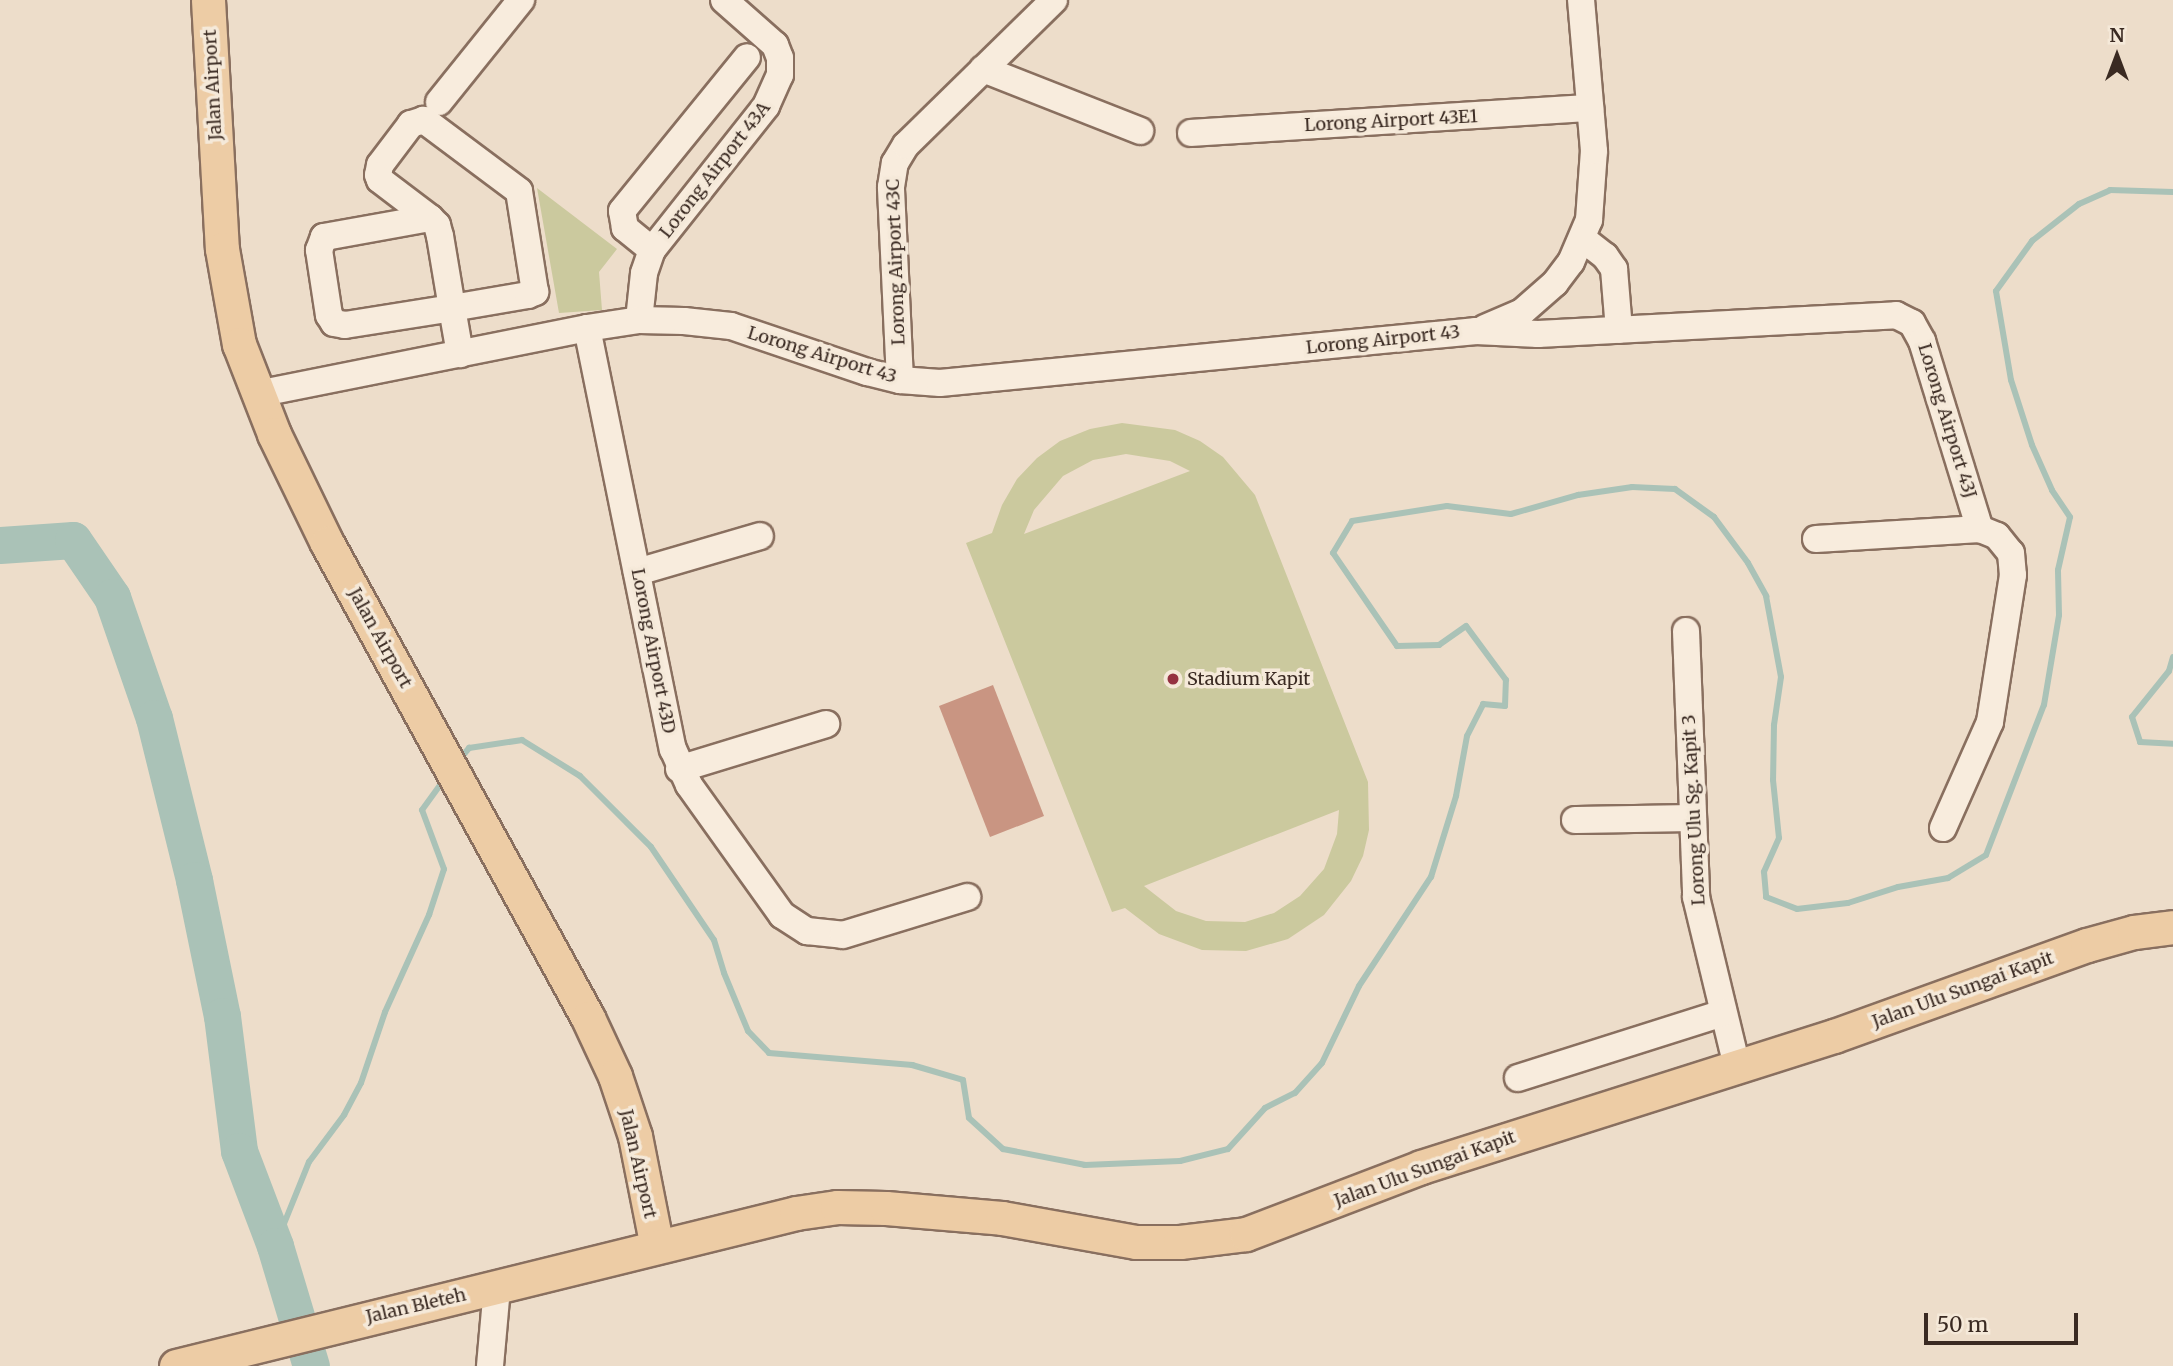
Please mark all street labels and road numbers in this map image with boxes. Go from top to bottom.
street label: Jalan Airport [199,29,227,141]
street label: Lorong Airport 43A [655,98,775,242]
street label: Lorong Airport 43E1 [1304,106,1478,136]
street label: Lorong Airport 43C [882,178,910,346]
street label: Lorong Airport 43 [1305,321,1461,359]
street label: Lorong Airport 43 [745,322,899,388]
street label: Lorong Airport 43J [1913,341,1981,501]
street label: Lorong Airport 43D [626,567,680,735]
street label: Jalan Airport [344,584,416,692]
street label: Lorong Ulu Sg. Kapit 3 [1678,714,1710,906]
street label: Jalan Ulu Sungai Kapit [1869,947,2057,1033]
street label: Jalan Airport [615,1107,661,1221]
street label: Jalan Ulu Sungai Kapit [1331,1126,1519,1212]
street label: Jalan Bleteh [364,1284,468,1328]

